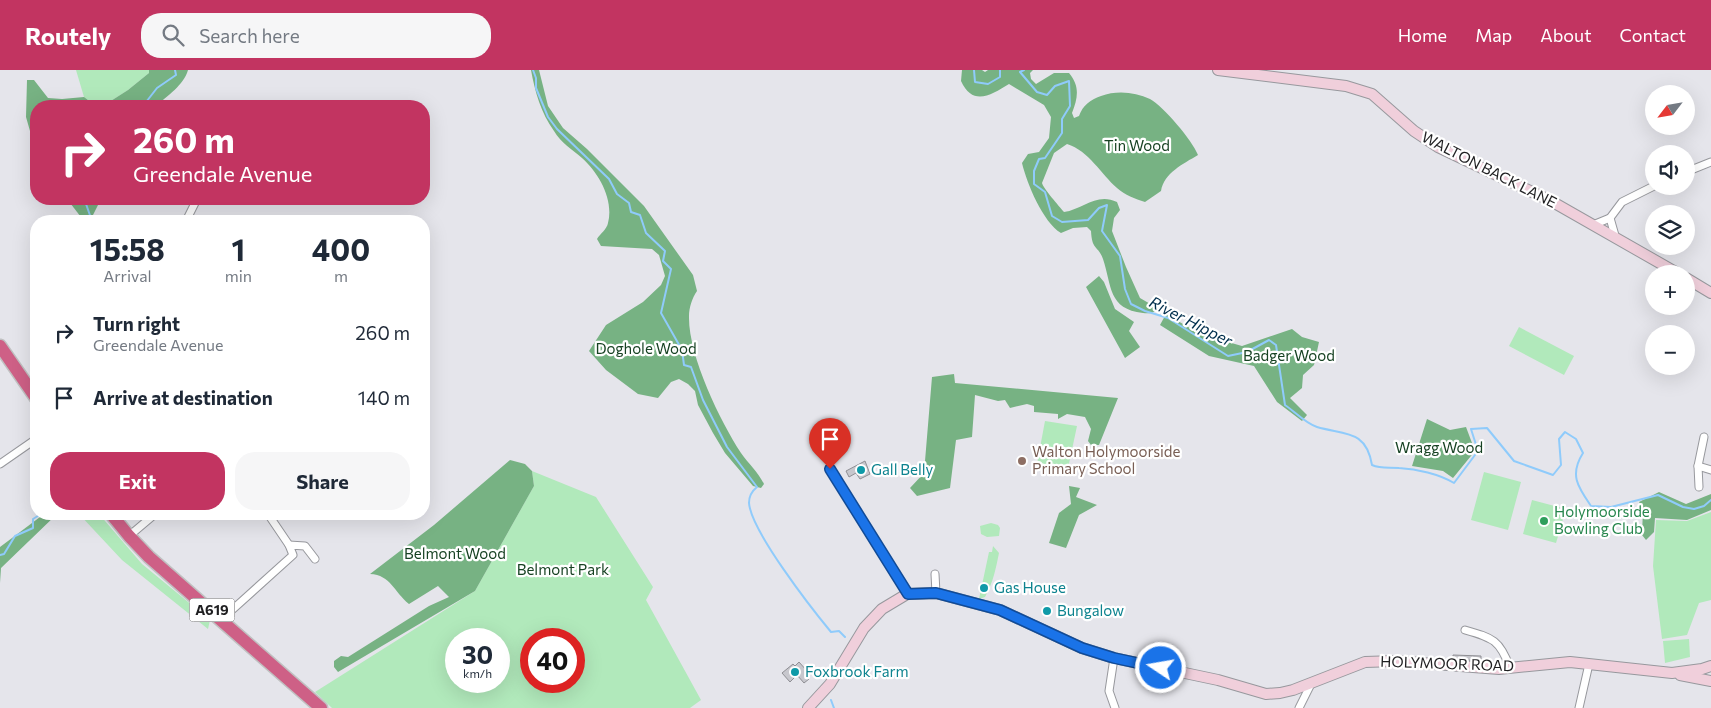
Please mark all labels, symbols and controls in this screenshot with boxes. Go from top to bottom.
search box [141,13,491,58]
text: Routely [25,21,111,50]
icon: search [159,21,187,49]
text: Search here [199,24,300,47]
text: Home [1398,24,1447,46]
text: Map [1475,24,1512,46]
text: About [1540,24,1592,46]
text: Contact [1620,24,1686,46]
north arrow [1645,85,1695,135]
map controls [1645,85,1695,375]
text: 260 m [133,117,235,160]
icon: right [50,120,115,185]
street label: WALTON BACK LANE [1419,127,1560,211]
park label: Tin Wood [1104,136,1170,154]
button: sound [1645,145,1695,195]
text: Greendale Avenue [133,160,312,187]
button: layers [1645,205,1695,255]
text: 15:58 [90,230,165,267]
text: 1 [232,230,245,267]
text: 400 [312,230,370,267]
button: + [1645,265,1695,315]
text: Arrival [103,266,152,285]
text: min [225,266,252,285]
text: m [334,266,348,285]
water label: River Hipper [1147,292,1236,350]
text: Turn right [93,312,180,335]
icon: right [50,319,78,347]
text: 260 m [355,321,410,344]
button: − [1645,325,1695,375]
text: Greendale Avenue [93,335,223,354]
park label: Doghole Wood [595,339,697,357]
park label: Badger Wood [1243,346,1335,364]
icon: arrive [50,384,78,412]
text: Arrive at destination [93,386,273,409]
text: 140 m [358,386,410,409]
pin [809,418,851,469]
icon: arrive [816,425,844,453]
park label: Wragg Wood [1395,438,1483,456]
place label: Walton Holymoorside Primary School [1032,442,1180,477]
button: Exit [50,452,225,510]
button: Share [235,452,410,510]
marker: Walton Holymoorside Primary School [1016,455,1028,467]
place label: Gall Belly [871,460,934,478]
marker: Gall Belly [855,464,867,476]
place label: Holymoorside Bowling Club [1554,502,1650,537]
marker: Holymoorside Bowling Club [1538,515,1550,527]
park label: Belmont Wood [404,544,506,562]
park label: Belmont Park [517,560,609,578]
place label: Gas House [994,578,1066,596]
marker: Gas House [978,582,990,594]
road number: A619 [190,598,234,622]
place label: Bungalow [1057,601,1124,619]
marker: Bungalow [1041,605,1053,617]
speed limit sign: 40 [520,628,585,693]
text: 30 [462,639,493,669]
position arrow [1134,641,1186,693]
street label: HOLYMOOR ROAD [1380,652,1514,674]
place label: Foxbrook Farm [805,662,909,680]
text: km/h [463,666,492,680]
marker: Foxbrook Farm [789,666,801,678]

